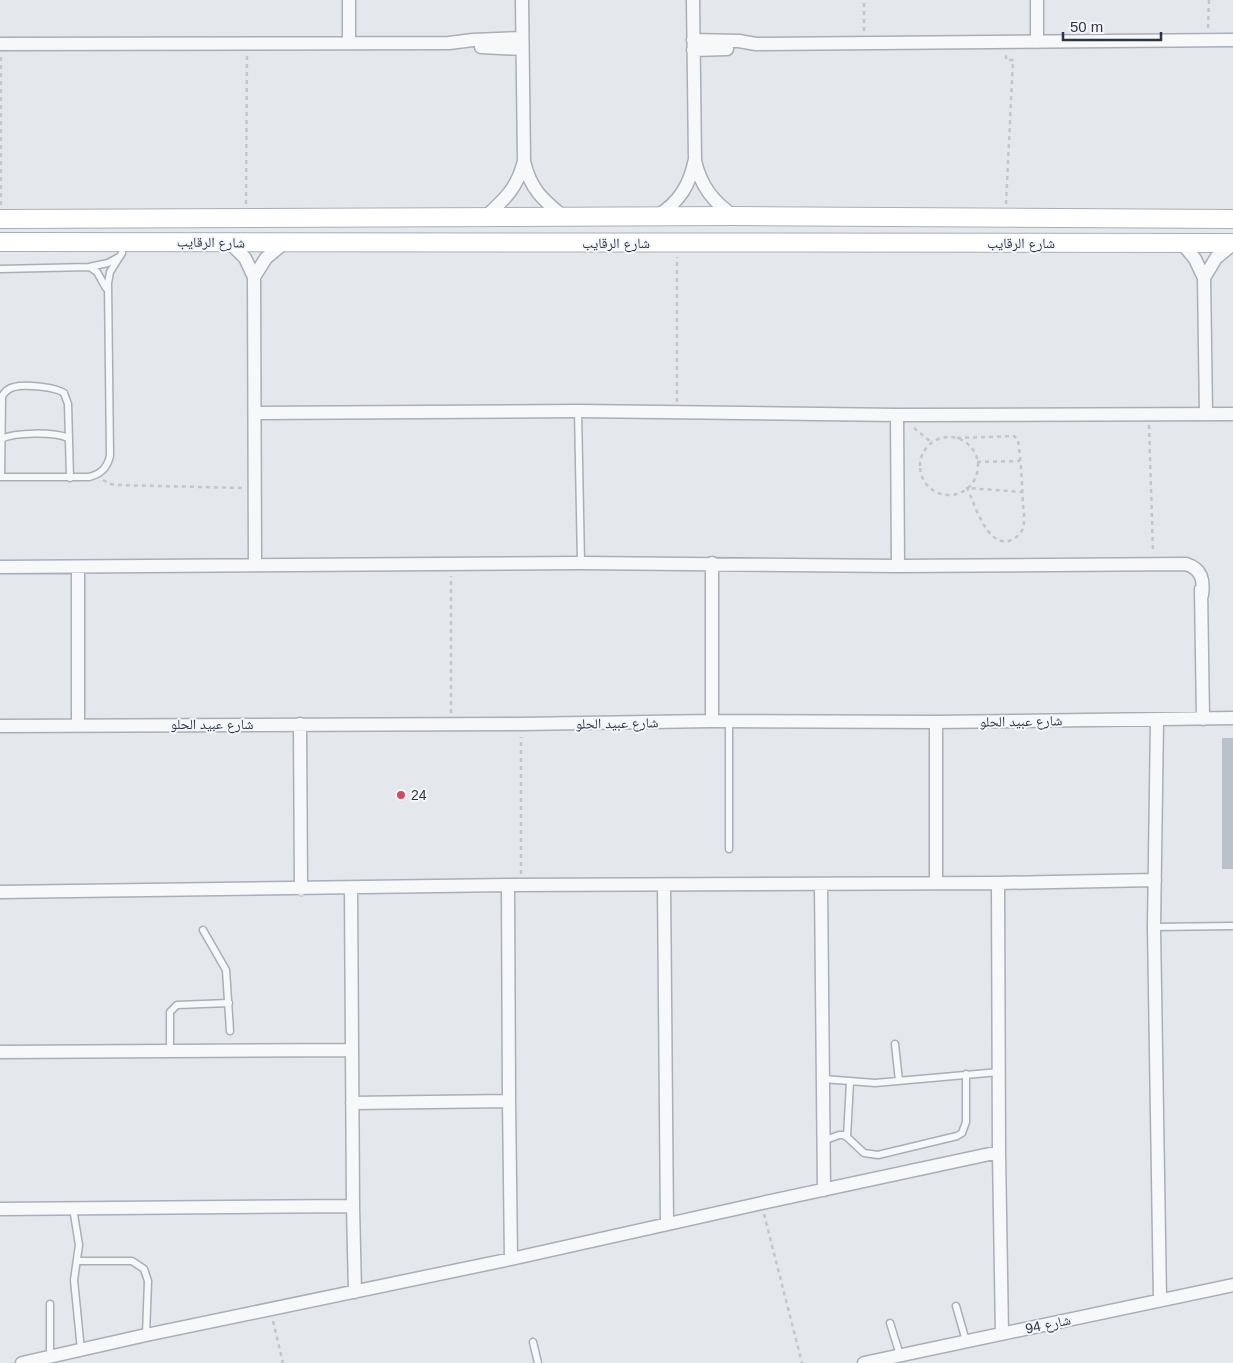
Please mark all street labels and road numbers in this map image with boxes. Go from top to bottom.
street label: شارع الرقايب [177,233,245,253]
street label: شارع الرقايب [582,235,650,253]
street label: شارع الرقايب [987,235,1055,253]
street label: شارع عبيد الحلو [979,712,1063,732]
street label: شارع عبيد الحلو [575,714,659,734]
street label: شارع عبيد الحلو [171,716,253,734]
street label: شارع 94 [1024,1311,1073,1339]

